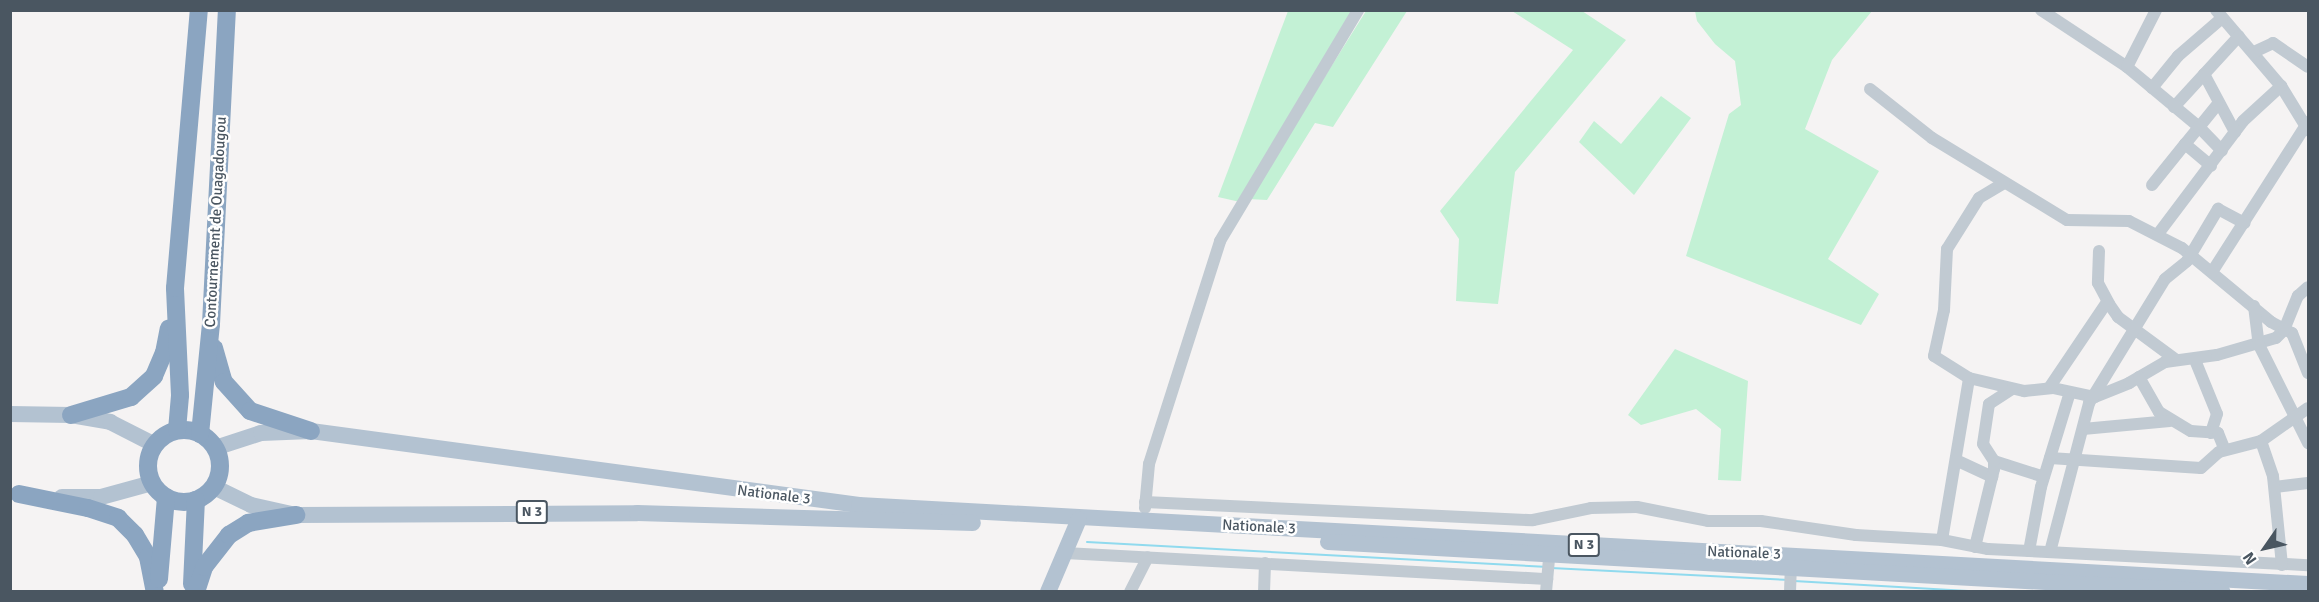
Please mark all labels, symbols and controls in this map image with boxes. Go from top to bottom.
street label: Contournement de Ouagadougou [201,116,231,328]
street label: Nationale 3 [736,482,812,508]
road number: N 3 [516,501,548,523]
street label: Nationale 3 [1222,516,1296,538]
north arrow [2235,518,2295,578]
road number: N 3 [1568,534,1600,556]
street label: Nationale 3 [1707,543,1781,563]
text: N [2239,548,2261,568]

